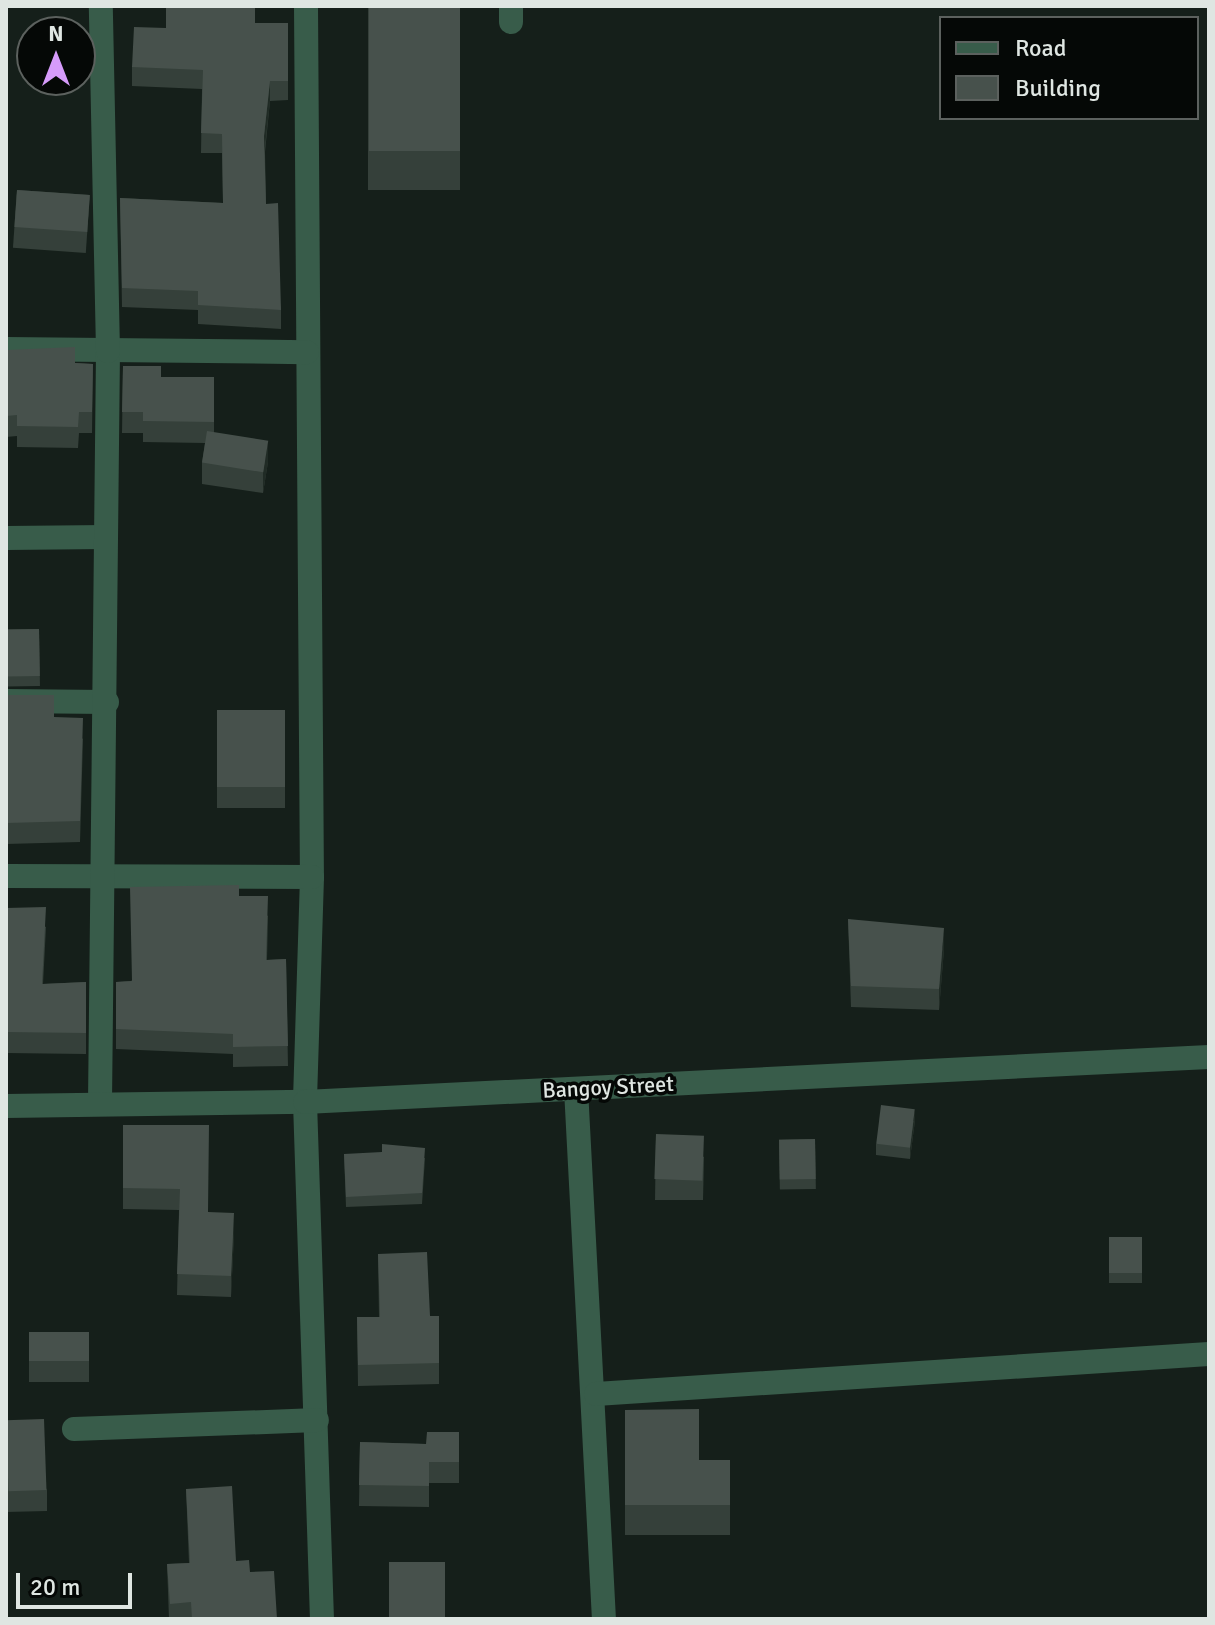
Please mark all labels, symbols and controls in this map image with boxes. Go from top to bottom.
north arrow [16,16,96,96]
legend [939,16,1199,120]
text: N [48,20,64,47]
text: Road [1015,33,1066,63]
text: Building [1015,73,1101,103]
street label: Bangoy Street [542,1070,674,1104]
scale bar [20,1557,136,1607]
text: 20 m [30,1572,80,1602]

